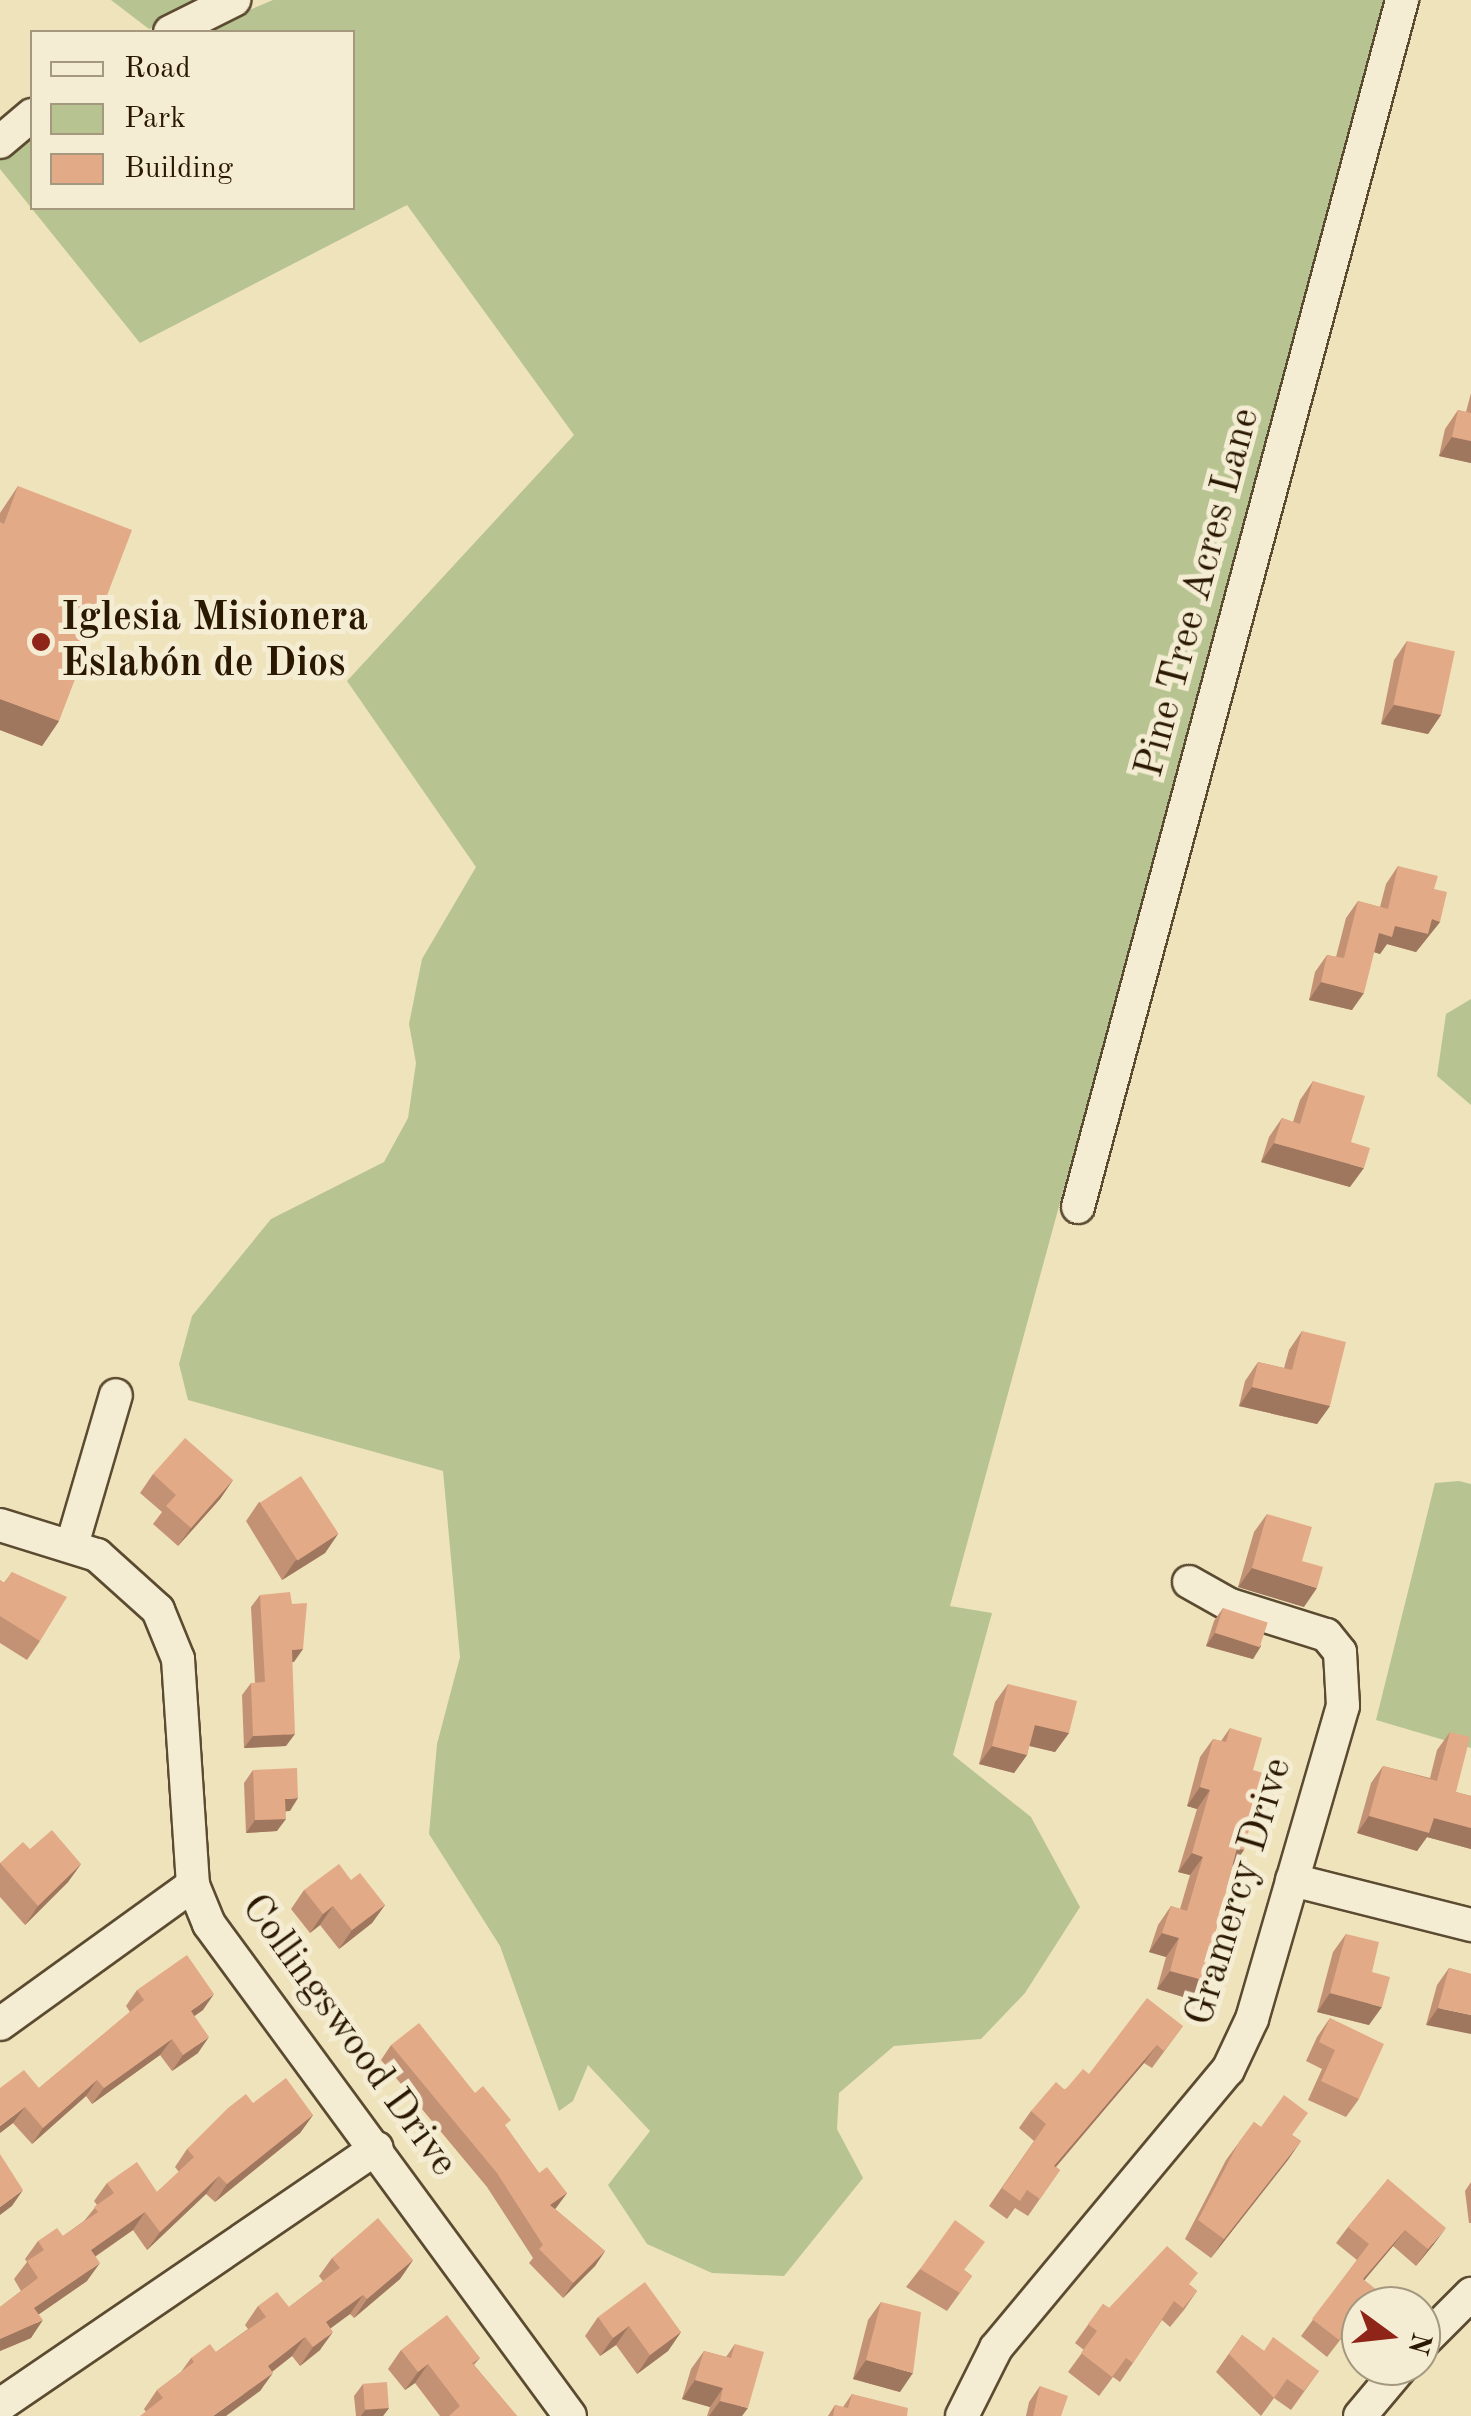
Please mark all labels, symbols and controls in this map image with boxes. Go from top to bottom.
legend [30,30,355,210]
text: Road [124,54,191,84]
text: Park [124,104,186,134]
text: Building [124,154,233,184]
street label: Pine Tree Acres Lane [1127,403,1271,783]
place label: Iglesia Misionera Eslabón de Dios [61,595,368,689]
marker: Iglesia Misionera Eslabón de Dios [30,631,52,653]
street label: Gramercy Drive [1176,1752,1304,2032]
street label: Collingswood Drive [230,1886,466,2186]
north arrow [1341,2286,1441,2386]
text: N [1402,2329,1434,2357]

